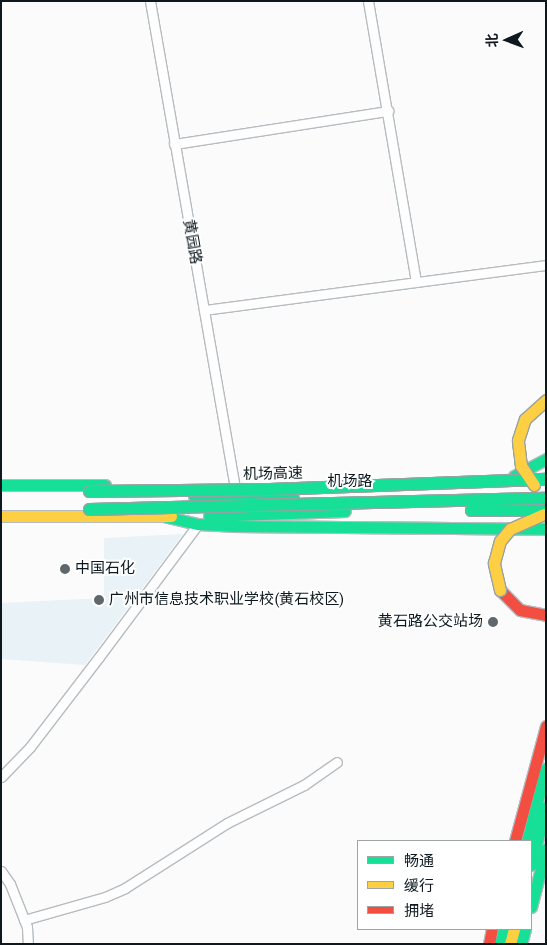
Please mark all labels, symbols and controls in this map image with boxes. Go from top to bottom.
north arrow [482,15,532,65]
text: 北 [484,33,500,48]
street label: 黄园路 [179,218,205,266]
street label: 机场高速 [243,464,303,484]
street label: 机场路 [328,473,372,491]
place label: 中国石化 [75,560,135,578]
marker: 中国石化 [59,563,71,575]
place label: 广州市信息技术职业学校(黄石校区) [109,591,345,609]
marker: 广州市信息技术职业学校(黄石校区) [93,594,105,606]
place label: 黄石路公交站场 [378,613,483,631]
marker: 黄石路公交站场 [487,616,499,628]
legend [357,840,532,930]
text: 畅通 [404,853,434,869]
text: 缓行 [404,878,434,894]
text: 拥堵 [404,903,434,919]

